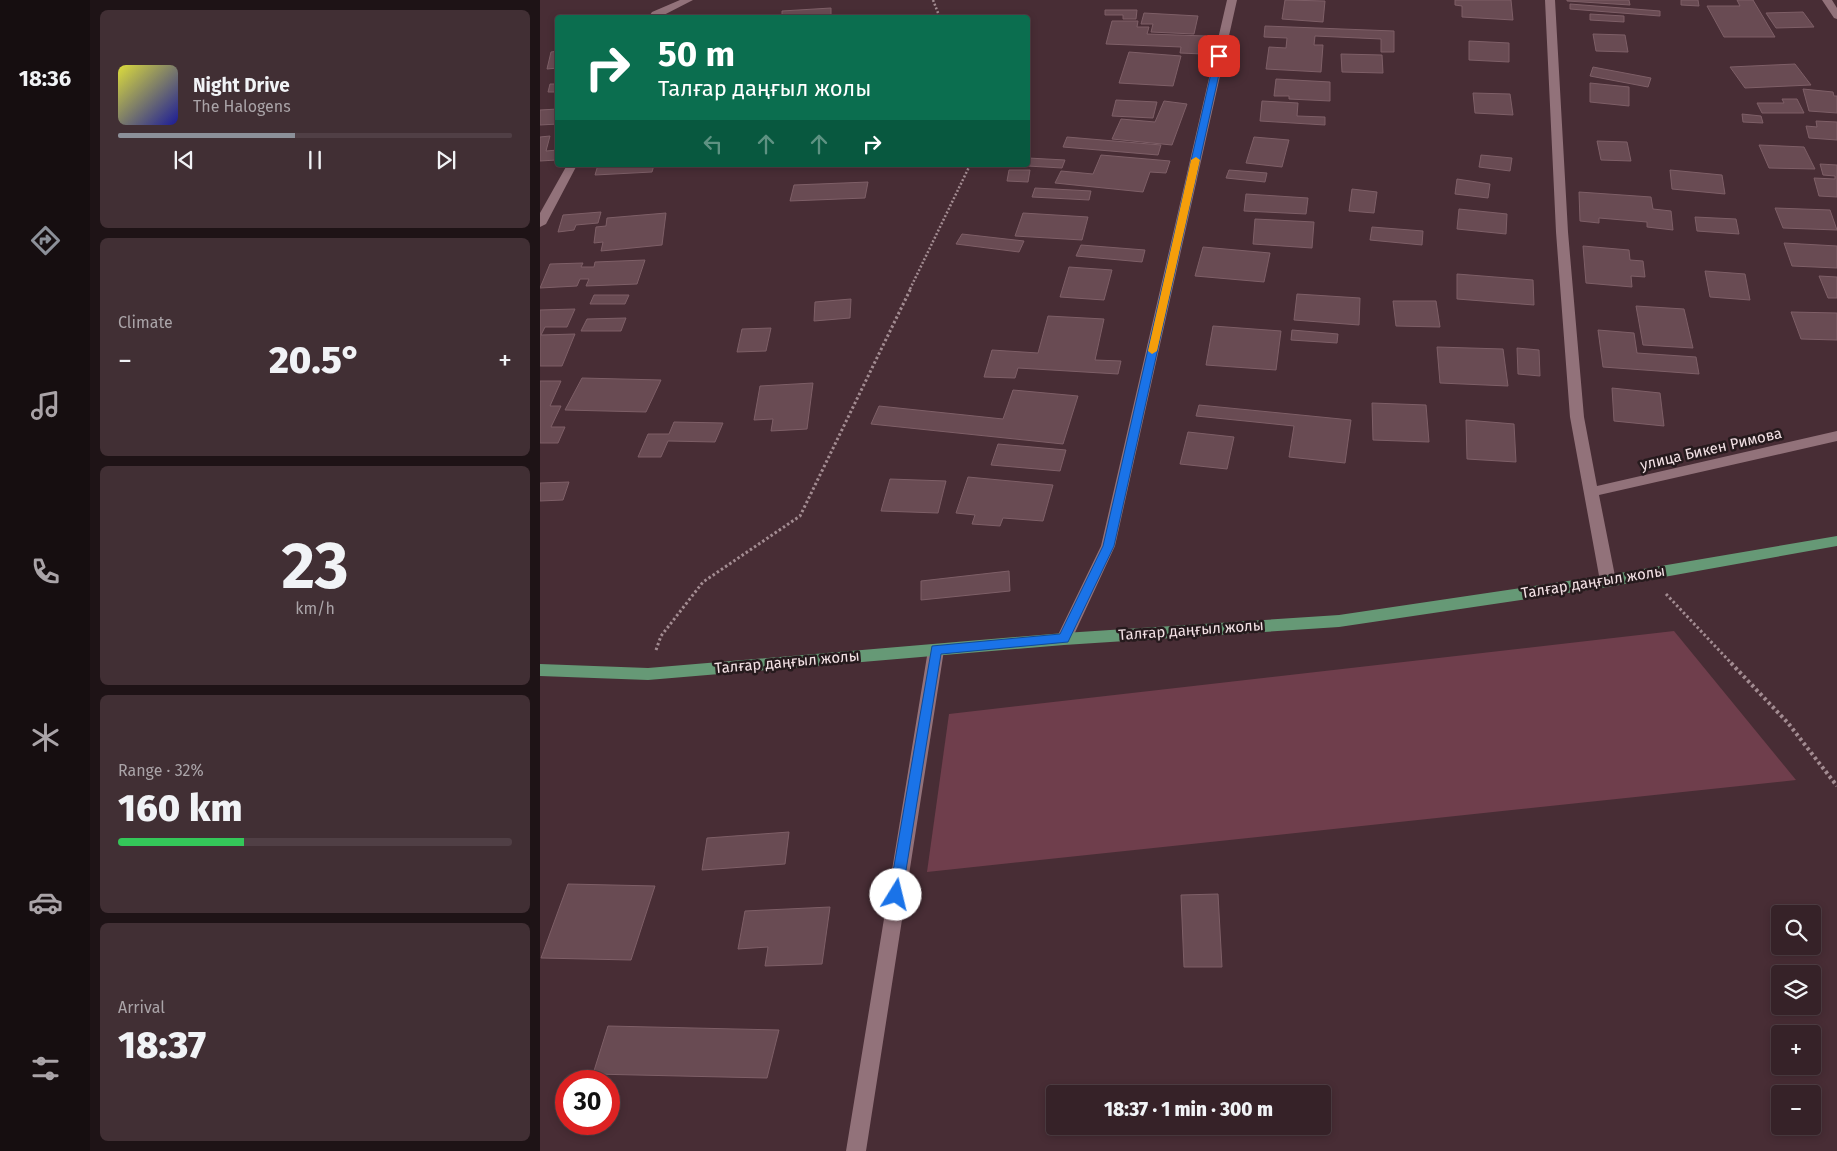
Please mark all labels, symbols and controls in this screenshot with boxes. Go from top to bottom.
text: 50 m [658,33,735,75]
icon: right [575,35,640,100]
pin [1198,35,1240,77]
icon: arrive [1205,42,1233,70]
text: 18:36 [19,65,71,92]
text: Night Drive [193,74,290,97]
text: Талғар даңғыл жолы [658,75,871,102]
text: The Halogens [193,97,291,116]
icon: left [699,130,727,158]
icon: ahead [752,130,780,158]
icon: ahead [805,130,833,158]
icon: right [858,130,886,158]
icon: previous [170,146,198,174]
icon: pause [301,146,329,174]
icon: next [432,146,460,174]
icon: directions [28,223,63,258]
text: Climate [118,313,173,332]
text: 20.5° [269,337,361,383]
text: − [118,344,132,377]
text: + [498,344,512,377]
icon: music [28,388,63,423]
street label: улица Бикен Римова [1638,424,1784,474]
text: 23 [281,527,349,605]
icon: phone [28,554,63,589]
street label: Талғар даңғыл жолы [1520,562,1666,602]
text: km/h [295,599,335,618]
street label: Талғар даңғыл жолы [1118,616,1264,644]
street label: Талғар даңғыл жолы [714,647,860,677]
icon: climate [28,720,63,755]
text: Range · 32% [118,761,204,780]
text: 160 km [118,785,242,831]
position arrow [869,868,921,920]
icon: car [28,885,63,920]
map controls [1771,905,1821,1135]
button: search [1771,905,1821,955]
button: layers [1771,965,1821,1015]
text: Arrival [118,998,165,1017]
text: 18:37 [118,1022,206,1068]
button: + [1771,1025,1821,1075]
icon: filters [28,1051,63,1086]
speed limit sign: 30 [555,1070,620,1135]
button: − [1771,1085,1821,1135]
text: 18:37 · 1 min · 300 m [1104,1098,1273,1121]

